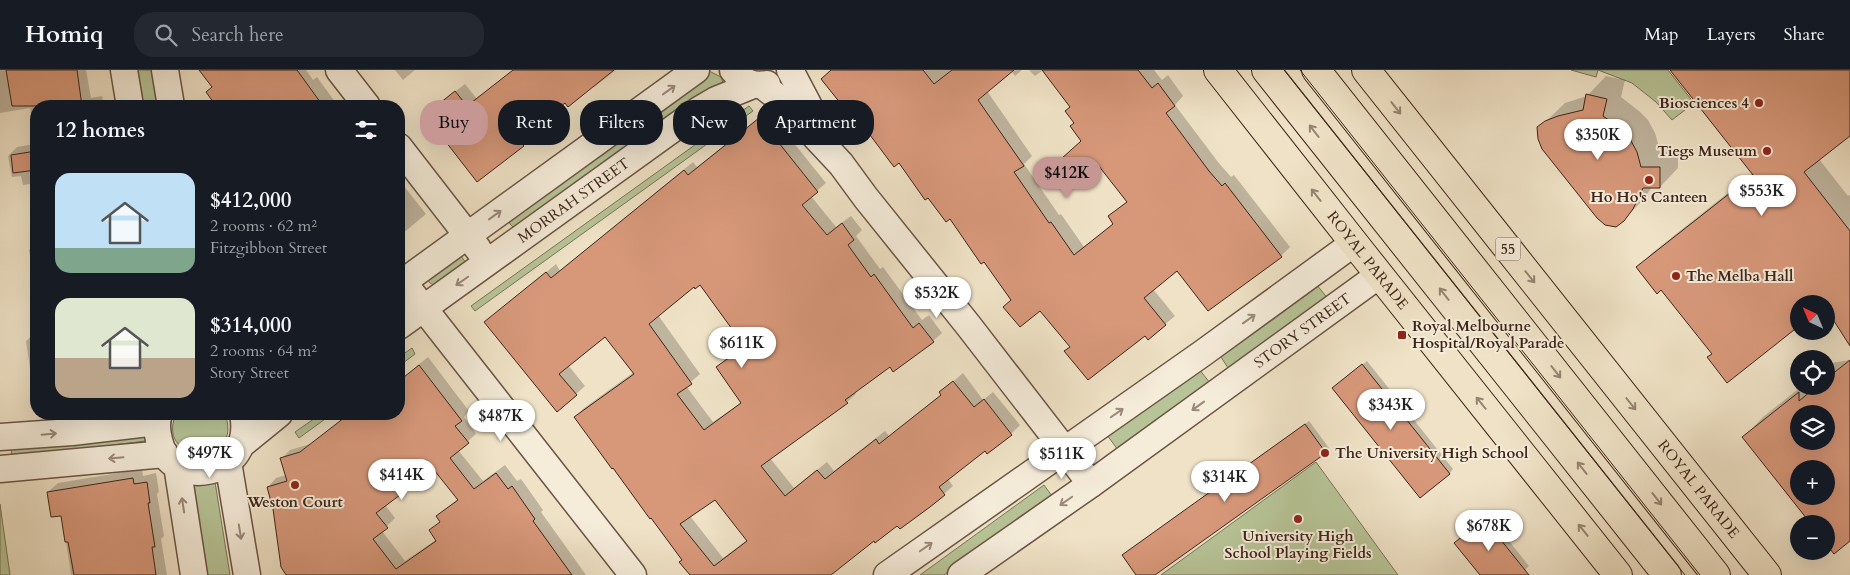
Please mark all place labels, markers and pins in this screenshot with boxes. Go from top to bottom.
place label: Biosciences 4 [1659,93,1749,113]
marker: Biosciences 4 [1753,97,1765,109]
pin: $350K [1563,118,1633,161]
place label: Tiegs Museum [1657,141,1757,161]
marker: Tiegs Museum [1761,145,1773,157]
pin: $412K [1032,156,1102,199]
marker: Ho Ho's Canteen [1643,174,1655,186]
pin: $553K [1727,174,1797,217]
place label: Ho Ho's Canteen [1590,187,1708,207]
place label: The Melba Hall [1686,266,1794,286]
marker: The Melba Hall [1670,270,1682,282]
pin: $532K [902,276,972,319]
place label: Royal Melbourne Hospital/Royal Parade [1412,316,1564,353]
pin: $611K [707,326,777,369]
marker: Royal Melbourne Hospital/Royal Parade [1396,329,1408,341]
pin: $343K [1356,388,1426,431]
pin: $487K [466,400,536,442]
pin: $497K [175,436,245,479]
pin: $511K [1027,438,1097,480]
place label: The University High School [1335,443,1529,463]
marker: The University High School [1319,447,1331,459]
pin: $414K [367,458,437,501]
pin: $314K [1190,460,1260,503]
marker: Weston Court [289,479,301,491]
place label: Weston Court [246,492,344,512]
pin: $678K [1454,510,1524,552]
marker: University High School Playing Fields [1292,513,1304,525]
place label: University High School Playing Fields [1225,526,1371,563]

